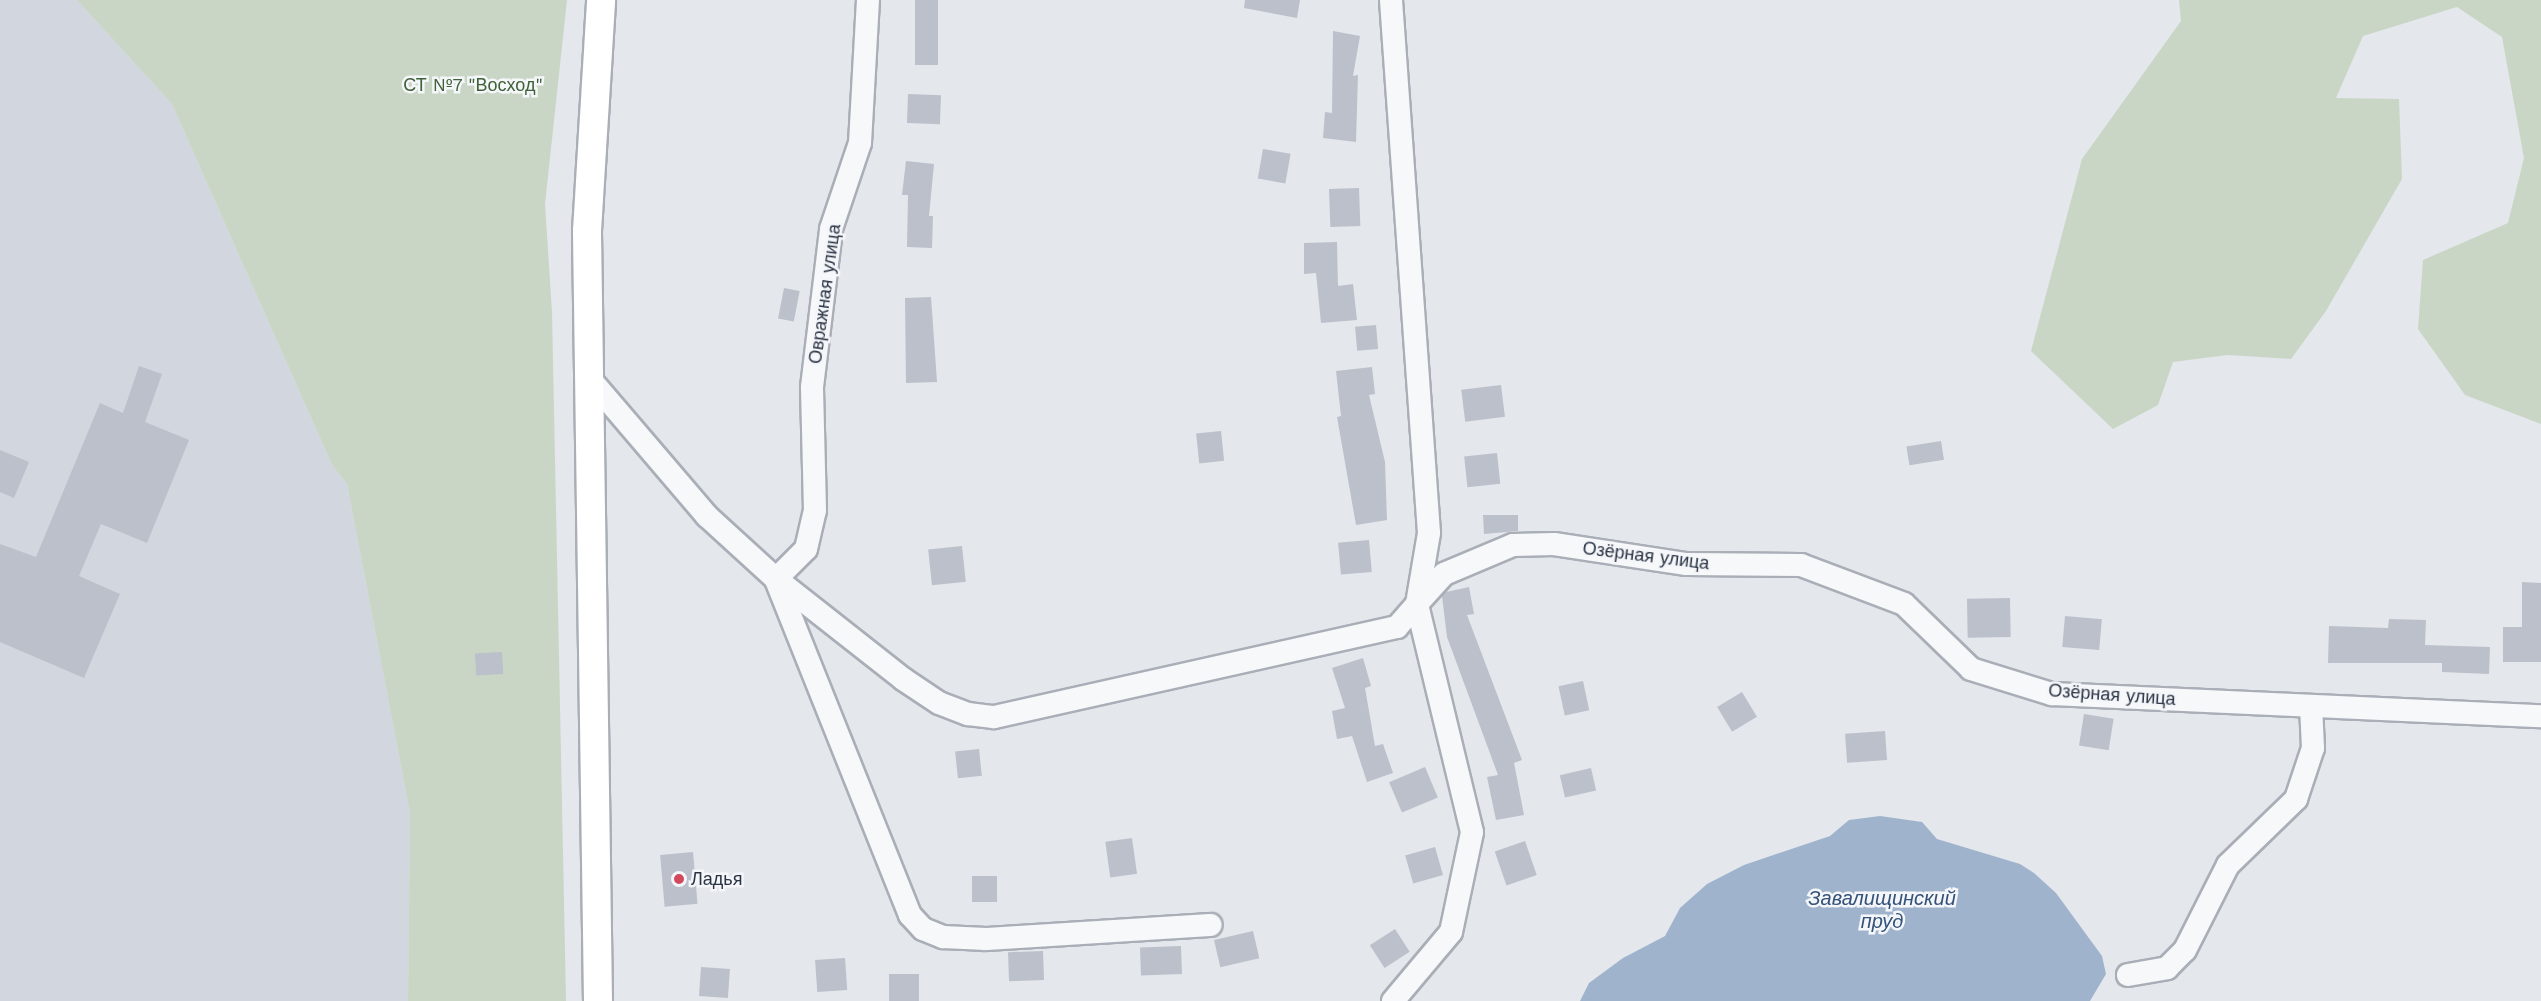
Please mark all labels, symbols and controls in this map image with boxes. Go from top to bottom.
park label: СТ №7 "Восход" [403,74,543,96]
street label: Овражная улица [804,223,846,365]
street label: Озёрная улица [1581,538,1711,574]
street label: Озёрная улица [2048,680,2176,710]
place label: Ладья [691,868,742,890]
marker: Ладья [672,872,686,886]
water label: Завалищинский пруд [1808,887,1956,934]

